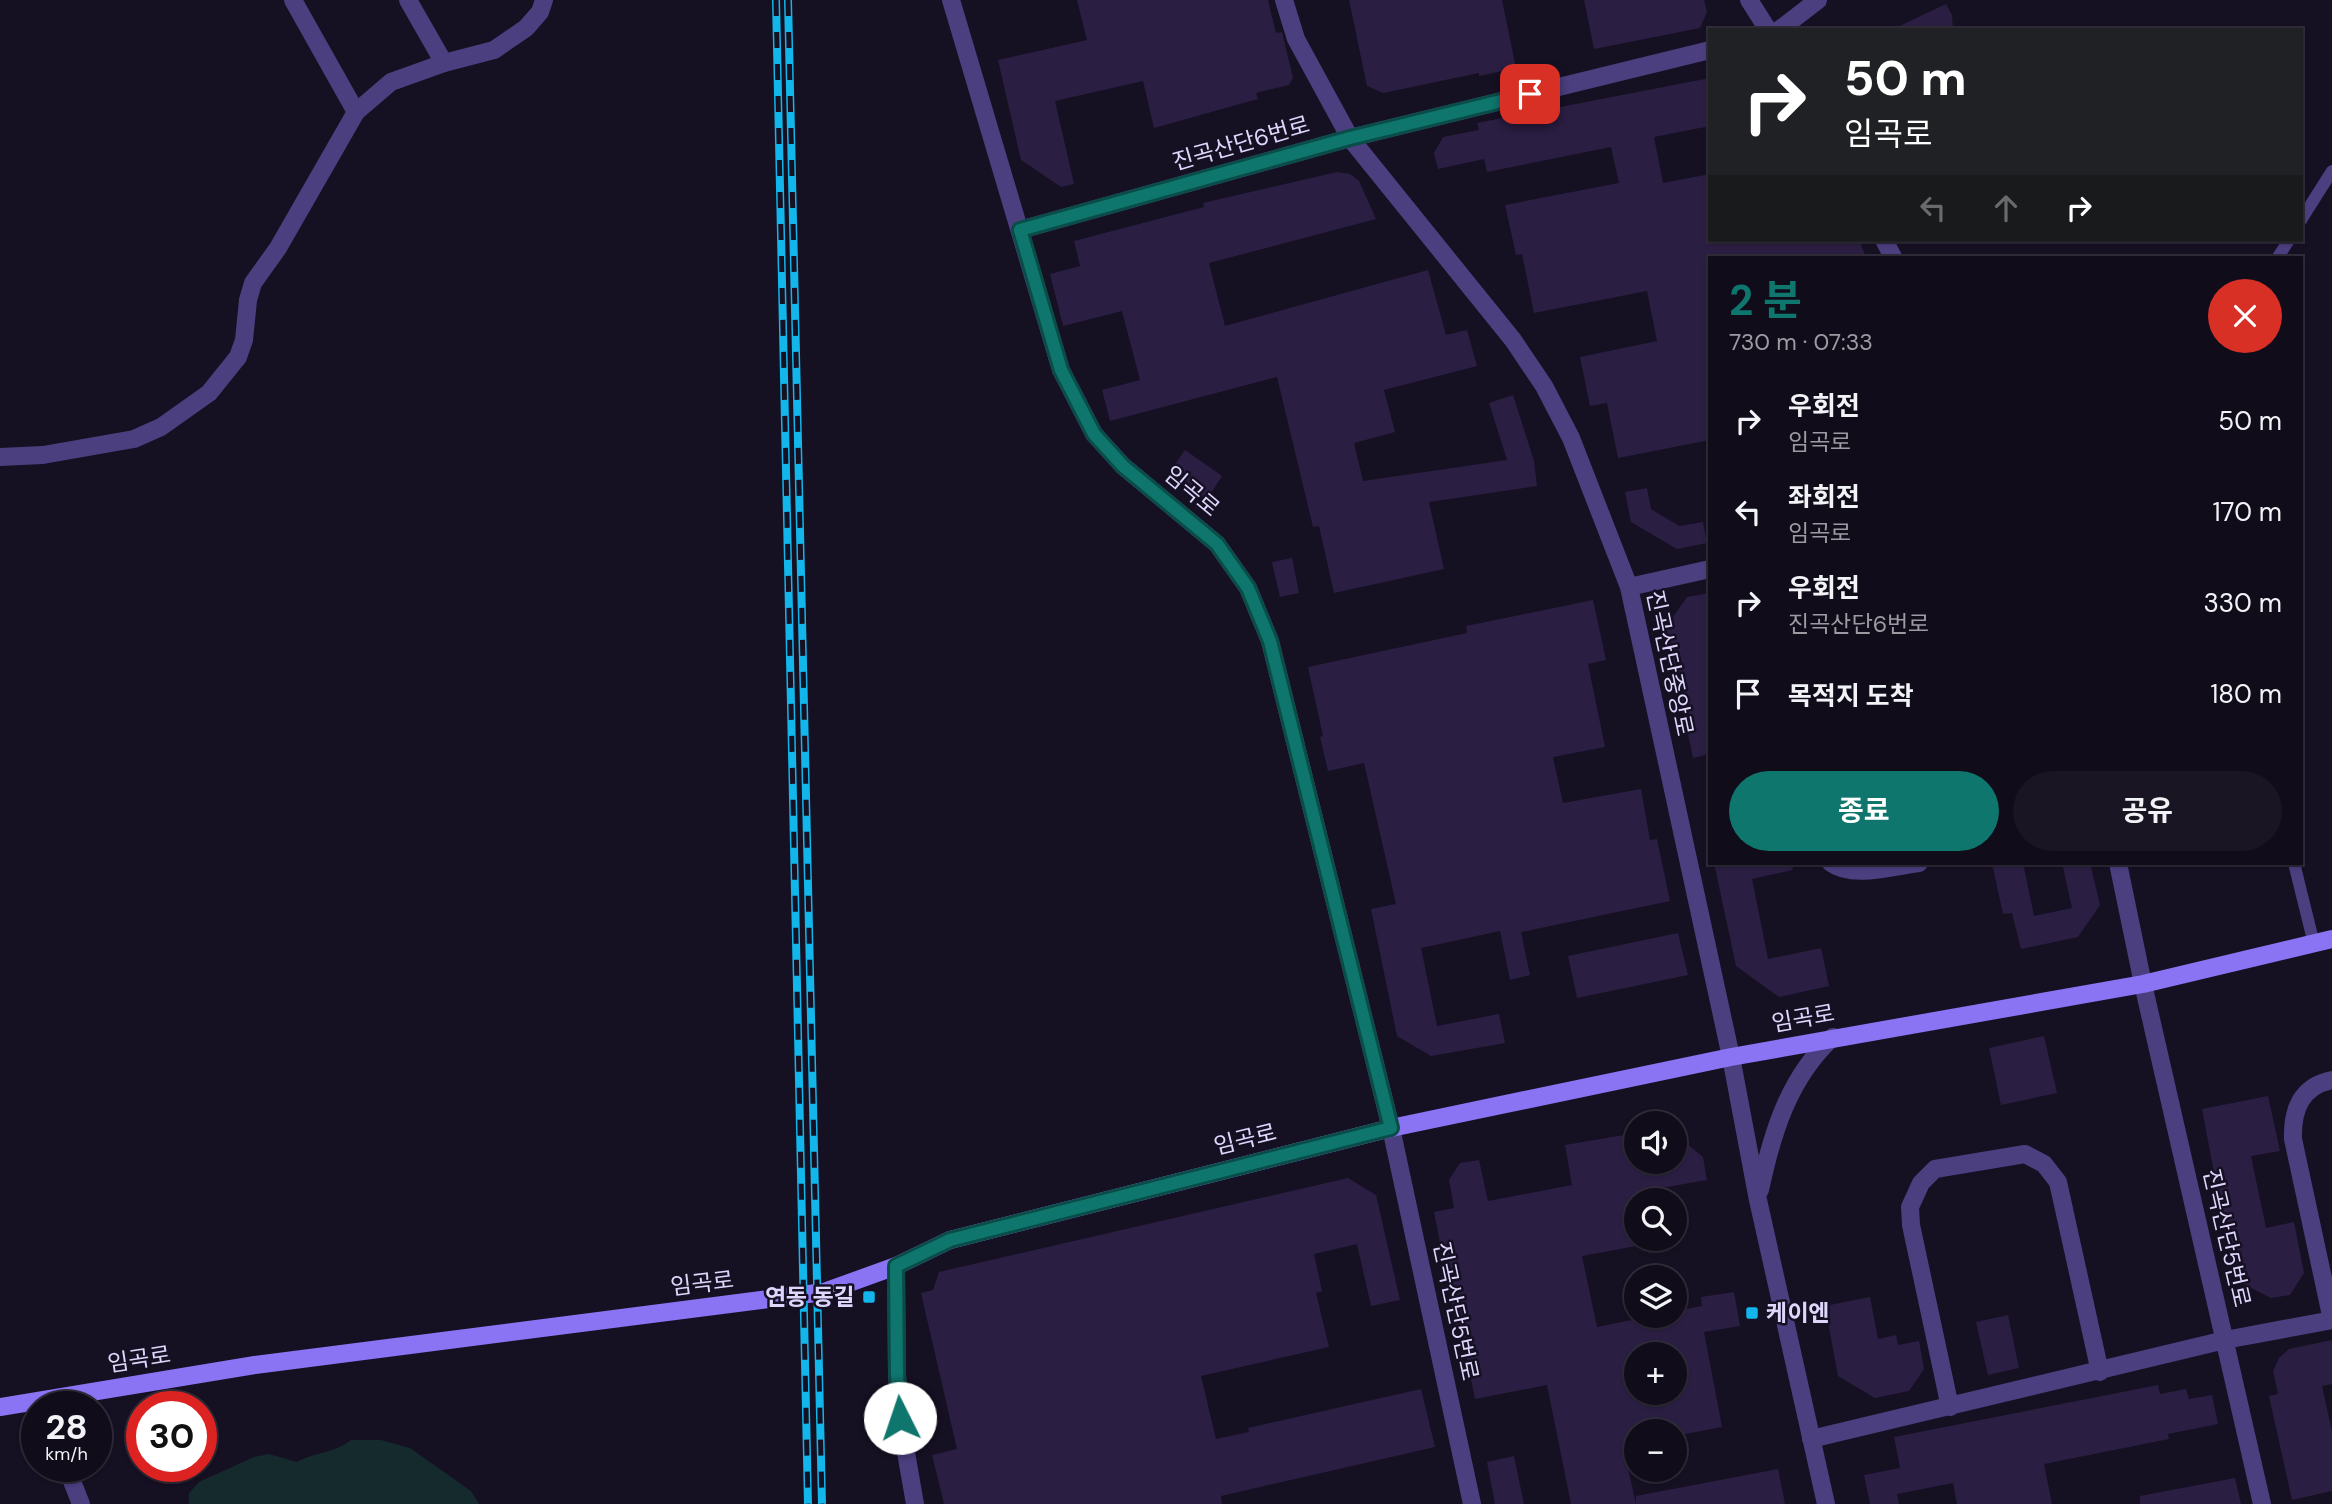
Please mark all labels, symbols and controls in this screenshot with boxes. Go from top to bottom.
text: 50 m [1844,46,1967,110]
icon: right [1729,56,1820,147]
pin [1500,64,1560,124]
icon: arrive [1511,75,1549,113]
street label: 진곡산단6번로 [1169,109,1313,177]
text: 임곡로 [1844,113,1932,155]
icon: left [1914,189,1952,227]
icon: ahead [1987,189,2025,227]
icon: right [2060,189,2098,227]
text: 2 분 [1729,273,1802,328]
button: close [2208,279,2282,353]
text: 730 m · 07:33 [1729,327,1873,357]
text: 우회전 [1788,389,1860,423]
icon: right [1729,402,1767,440]
text: 50 m [2218,404,2282,438]
text: 임곡로 [1788,427,1851,457]
street label: 임곡로 [1158,459,1226,523]
text: 좌회전 [1788,480,1860,514]
icon: left [1729,493,1767,531]
text: 170 m [2213,495,2282,529]
text: 임곡로 [1788,518,1851,548]
text: 우회전 [1788,571,1860,605]
icon: right [1729,584,1767,622]
text: 330 m [2203,586,2282,620]
street label: 진곡산단중앙로 [1640,587,1700,739]
text: 진곡산단6번로 [1788,609,1929,639]
icon: arrive [1729,675,1767,713]
text: 180 m [2210,677,2282,711]
text: 목적지 도착 [1788,679,1914,713]
button: 종료 [1729,771,1999,851]
button: 공유 [2013,771,2282,851]
street label: 임곡로 [1769,998,1837,1038]
map controls [1624,1111,1687,1482]
button: sound [1624,1111,1687,1174]
street label: 임곡로 [1211,1117,1279,1161]
street label: 진곡산단5번로 [2197,1166,2257,1310]
button: search [1624,1188,1687,1251]
street label: 진곡산단5번로 [1427,1239,1485,1383]
street label: 임곡로 [669,1264,735,1302]
button: layers [1624,1265,1687,1328]
place label: 연동 동길 [765,1282,855,1312]
marker: 연동 동길 [861,1289,877,1305]
place label: 케이엔 [1766,1298,1829,1328]
marker: 케이엔 [1744,1305,1760,1321]
street label: 임곡로 [105,1339,173,1379]
button: + [1624,1342,1687,1405]
position arrow [863,1381,937,1455]
speed limit sign: 30 [126,1391,217,1482]
text: 28 [45,1404,88,1450]
button: − [1624,1419,1687,1482]
text: km/h [45,1442,88,1466]

